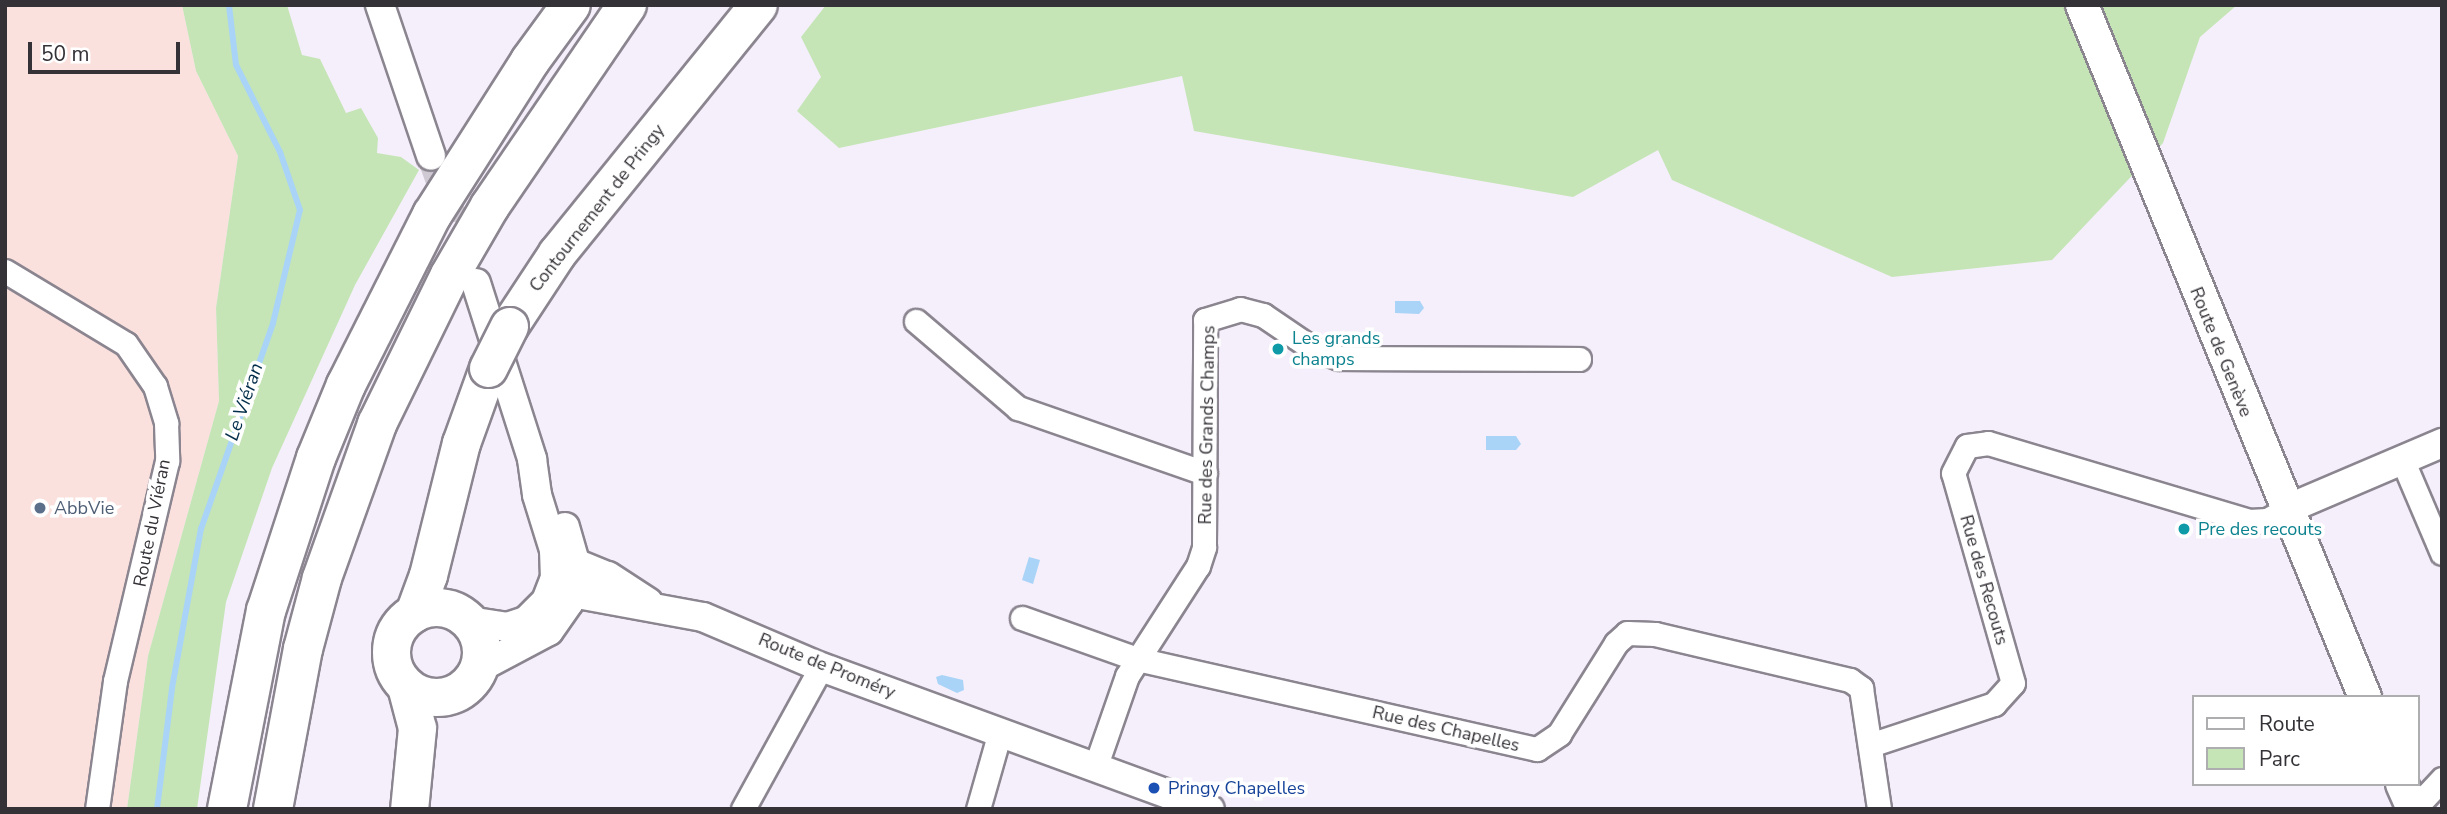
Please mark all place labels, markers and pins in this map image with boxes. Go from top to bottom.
place label: Les grands champs [1292,328,1380,370]
marker: Les grands champs [1270,341,1286,357]
place label: AbbVie [54,497,114,519]
marker: AbbVie [32,500,48,516]
place label: Pre des recouts [2198,518,2322,540]
marker: Pre des recouts [2176,521,2192,537]
place label: Pringy Chapelles [1168,777,1305,799]
marker: Pringy Chapelles [1146,780,1162,796]

